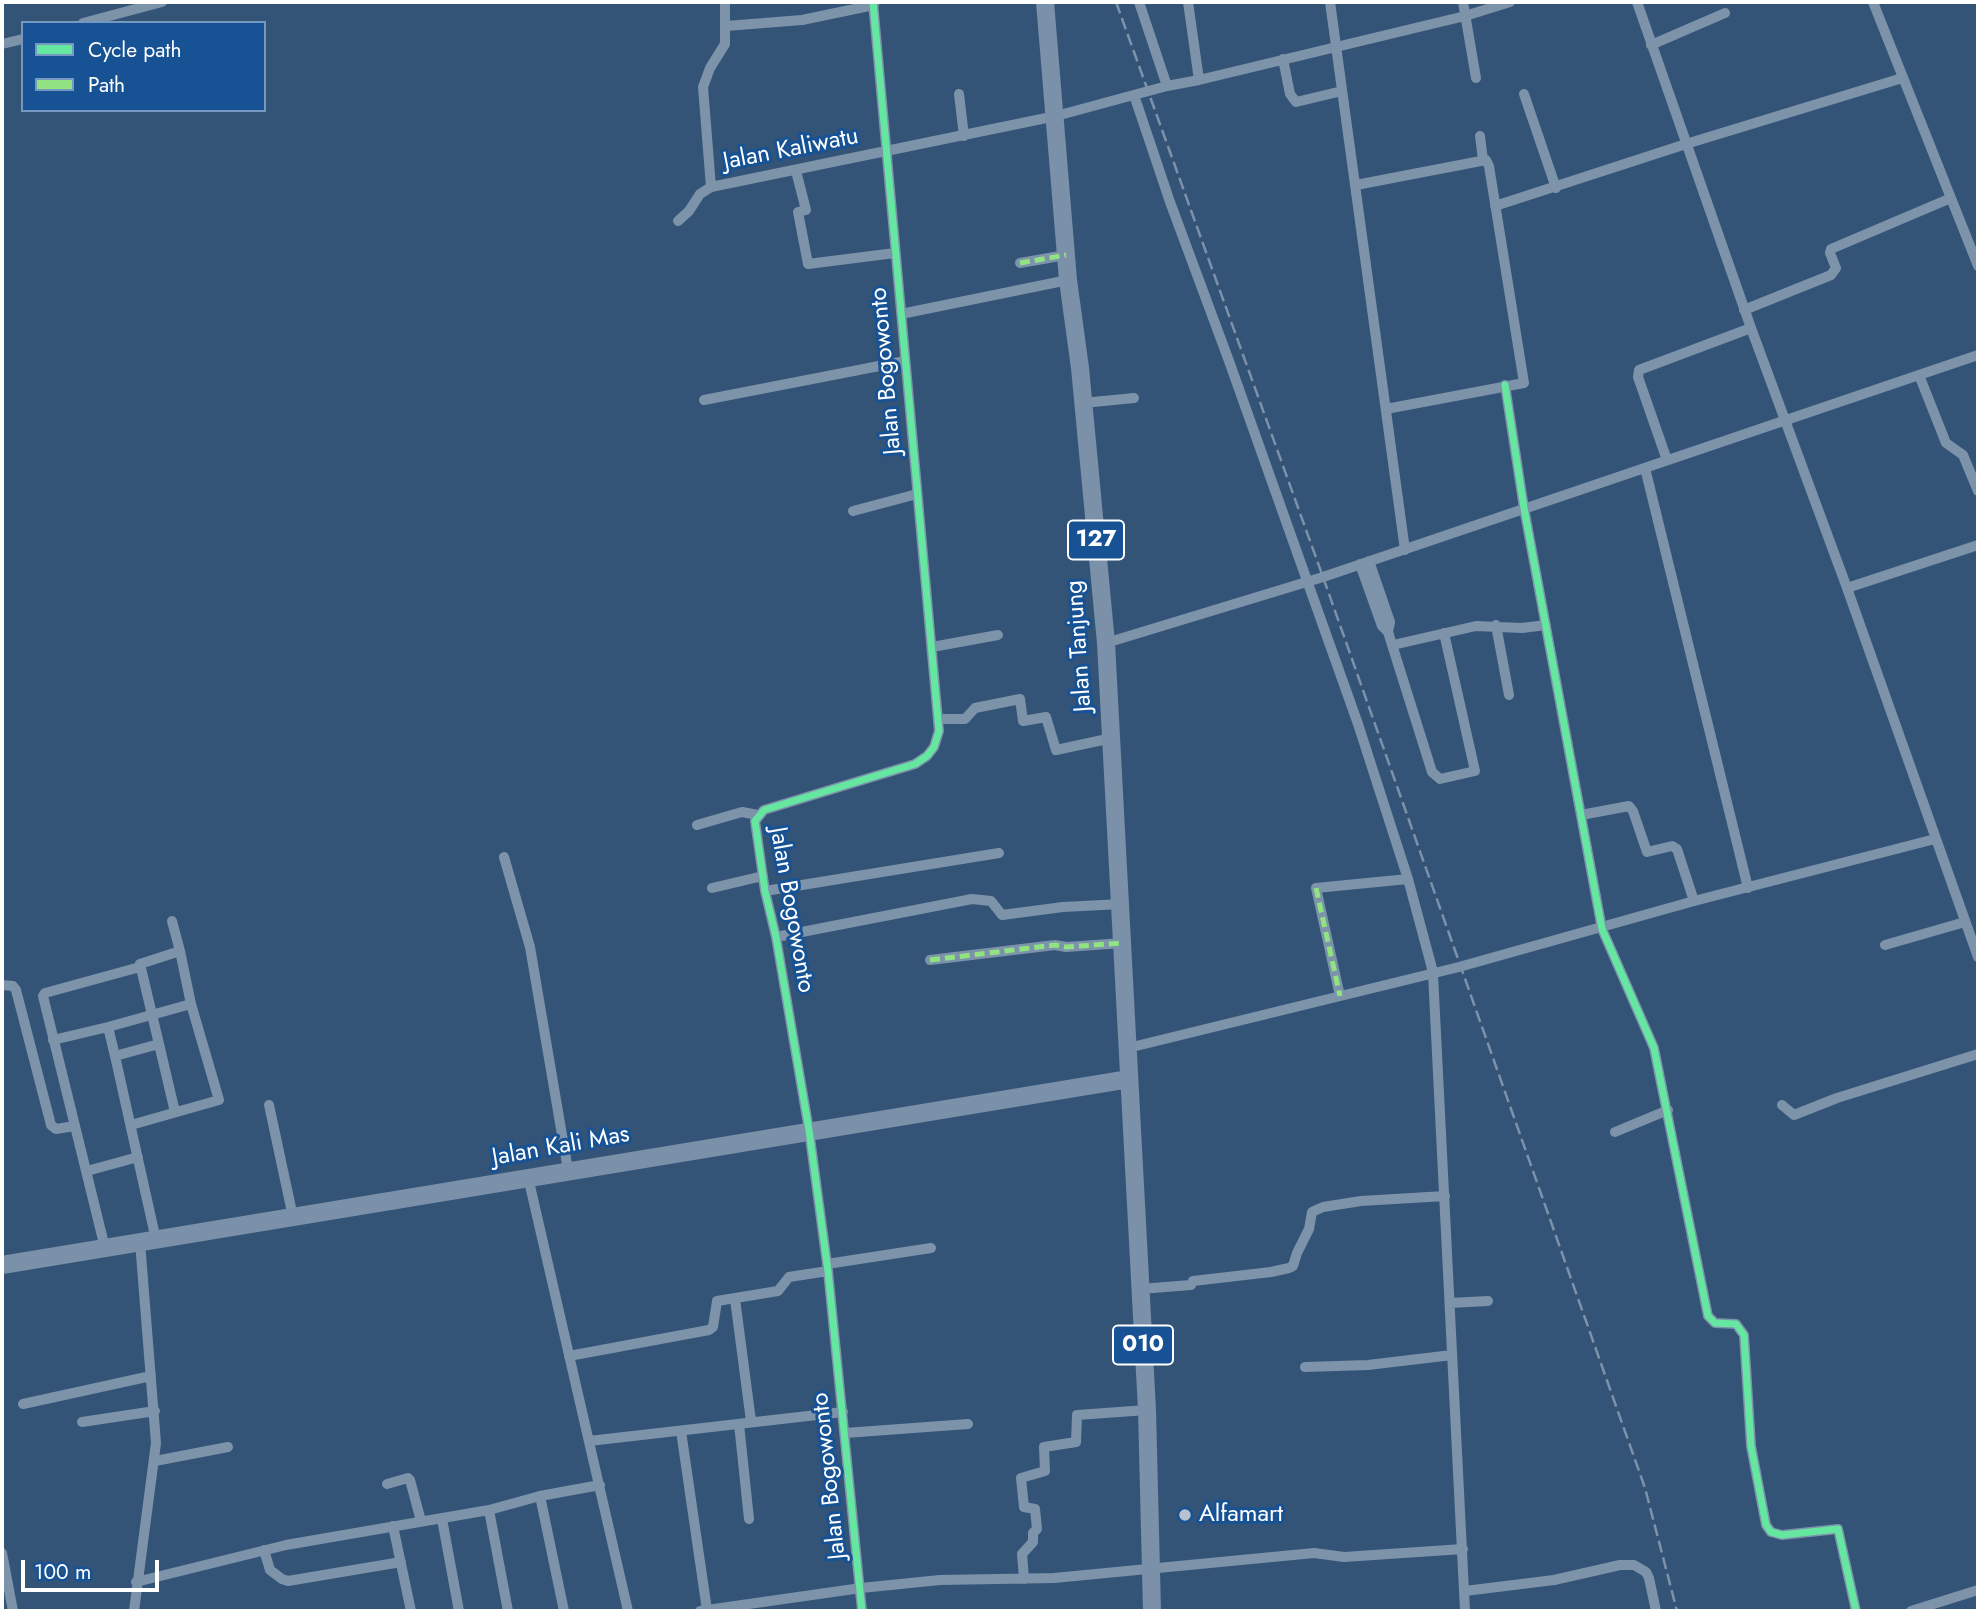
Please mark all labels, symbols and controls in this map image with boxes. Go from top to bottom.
legend [21,21,266,112]
text: Cycle path [88,35,181,65]
text: Path [88,70,125,100]
street label: Jalan Kaliwatu [721,123,861,177]
street label: Jalan Bogowonto [865,286,909,456]
road number: 127 [1068,520,1124,560]
street label: Jalan Tanjung [1061,579,1099,713]
street label: Jalan Bogowonto [762,825,820,995]
street label: Jalan Kali Mas [490,1121,632,1173]
road number: 010 [1113,1326,1173,1364]
street label: Jalan Bogowonto [807,1391,853,1561]
place label: Alfamart [1199,1501,1283,1529]
marker: Alfamart [1177,1507,1193,1523]
scale bar [24,1546,163,1590]
text: 100 m [34,1557,91,1587]

